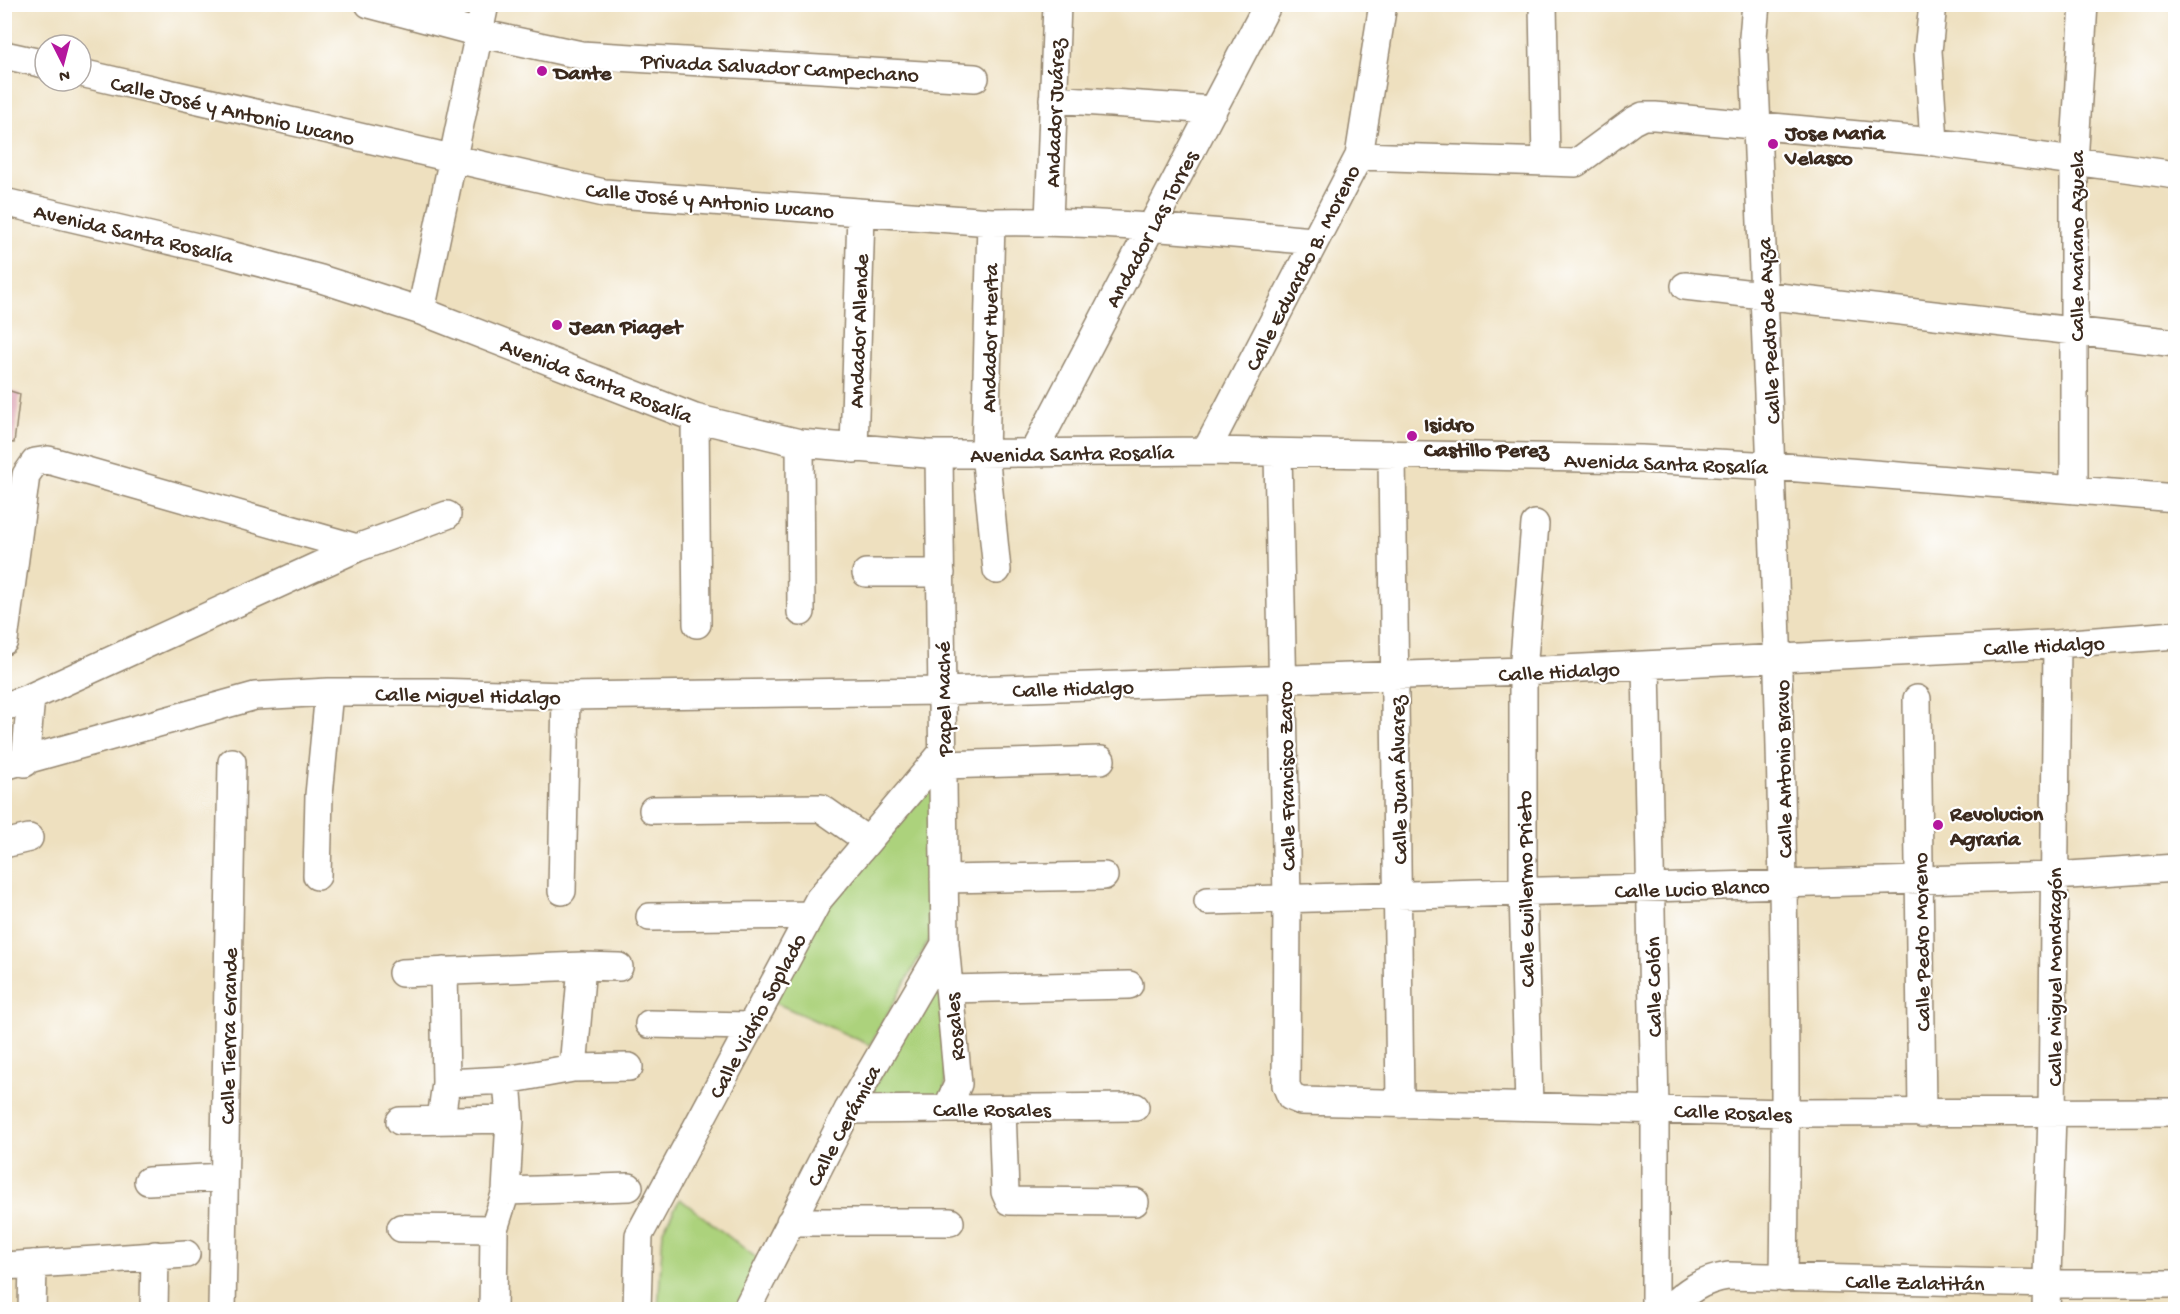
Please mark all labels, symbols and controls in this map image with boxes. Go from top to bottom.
north arrow [33,33,93,93]
street label: Andador Juárez [1041,37,1073,188]
street label: Privada Salvador Campechano [639,50,920,90]
place label: Dante [552,62,612,88]
text: N [57,64,70,84]
marker: Dante [535,64,549,78]
street label: Calle José y Antonio Lucano [107,72,357,154]
place label: Jose Maria Velasco [1784,122,1887,173]
marker: Jose Maria Velasco [1766,137,1780,151]
street label: Andador Las Torres [1101,146,1206,313]
street label: Calle Mariano Azuela [2066,150,2092,342]
street label: Calle Eduardo B. Moreno [1241,161,1368,376]
street label: Calle José y Antonio Lucano [584,179,835,227]
street label: Avenida Santa Rosalía [31,200,236,272]
street label: Calle Pedro de Ayza [1753,236,1789,425]
street label: Andador Allende [845,253,877,409]
street label: Andador Huerta [978,263,1006,413]
place label: Jean Piaget [568,316,684,342]
marker: Jean Piaget [550,318,564,332]
street label: Avenida Santa Rosalía [496,334,696,432]
place label: Isidro Castillo Perez [1423,414,1550,465]
marker: Isidro Castillo Perez [1405,429,1419,443]
street label: Avenida Santa Rosalía [970,441,1175,471]
street label: Avenida Santa Rosalía [1564,449,1769,483]
street label: Calle Hidalgo [1983,632,2106,664]
street label: Papel Maché [932,641,960,758]
street label: Calle Hidalgo [1498,658,1621,690]
street label: Calle Hidalgo [1012,676,1134,706]
street label: Calle Antonio Bravo [1771,679,1801,858]
street label: Calle Francisco Zarco [1274,681,1304,871]
street label: Calle Miguel Hidalgo [375,683,561,713]
street label: Calle Juan Álvarez [1387,694,1415,865]
street label: Calle Guillermo Prieto [1513,790,1543,988]
place label: Revolucion Agraria [1949,803,2044,854]
marker: Revolucion Agraria [1931,818,1945,832]
street label: Calle Pedro Moreno [1909,852,1939,1032]
street label: Calle Miguel Mondragón [2044,867,2070,1087]
street label: Calle Lucio Blanco [1614,875,1770,907]
street label: Calle Vidrio Soplado [705,930,814,1104]
street label: Calle Colón [1642,936,1670,1037]
street label: Calle Tierra Grande [216,947,246,1125]
street label: Rosales [941,991,973,1061]
street label: Calle Cerámica [803,1061,889,1192]
street label: Calle Rosales [933,1099,1052,1125]
street label: Calle Rosales [1673,1100,1793,1130]
street label: Calle Zalatitán [1845,1271,1985,1299]

